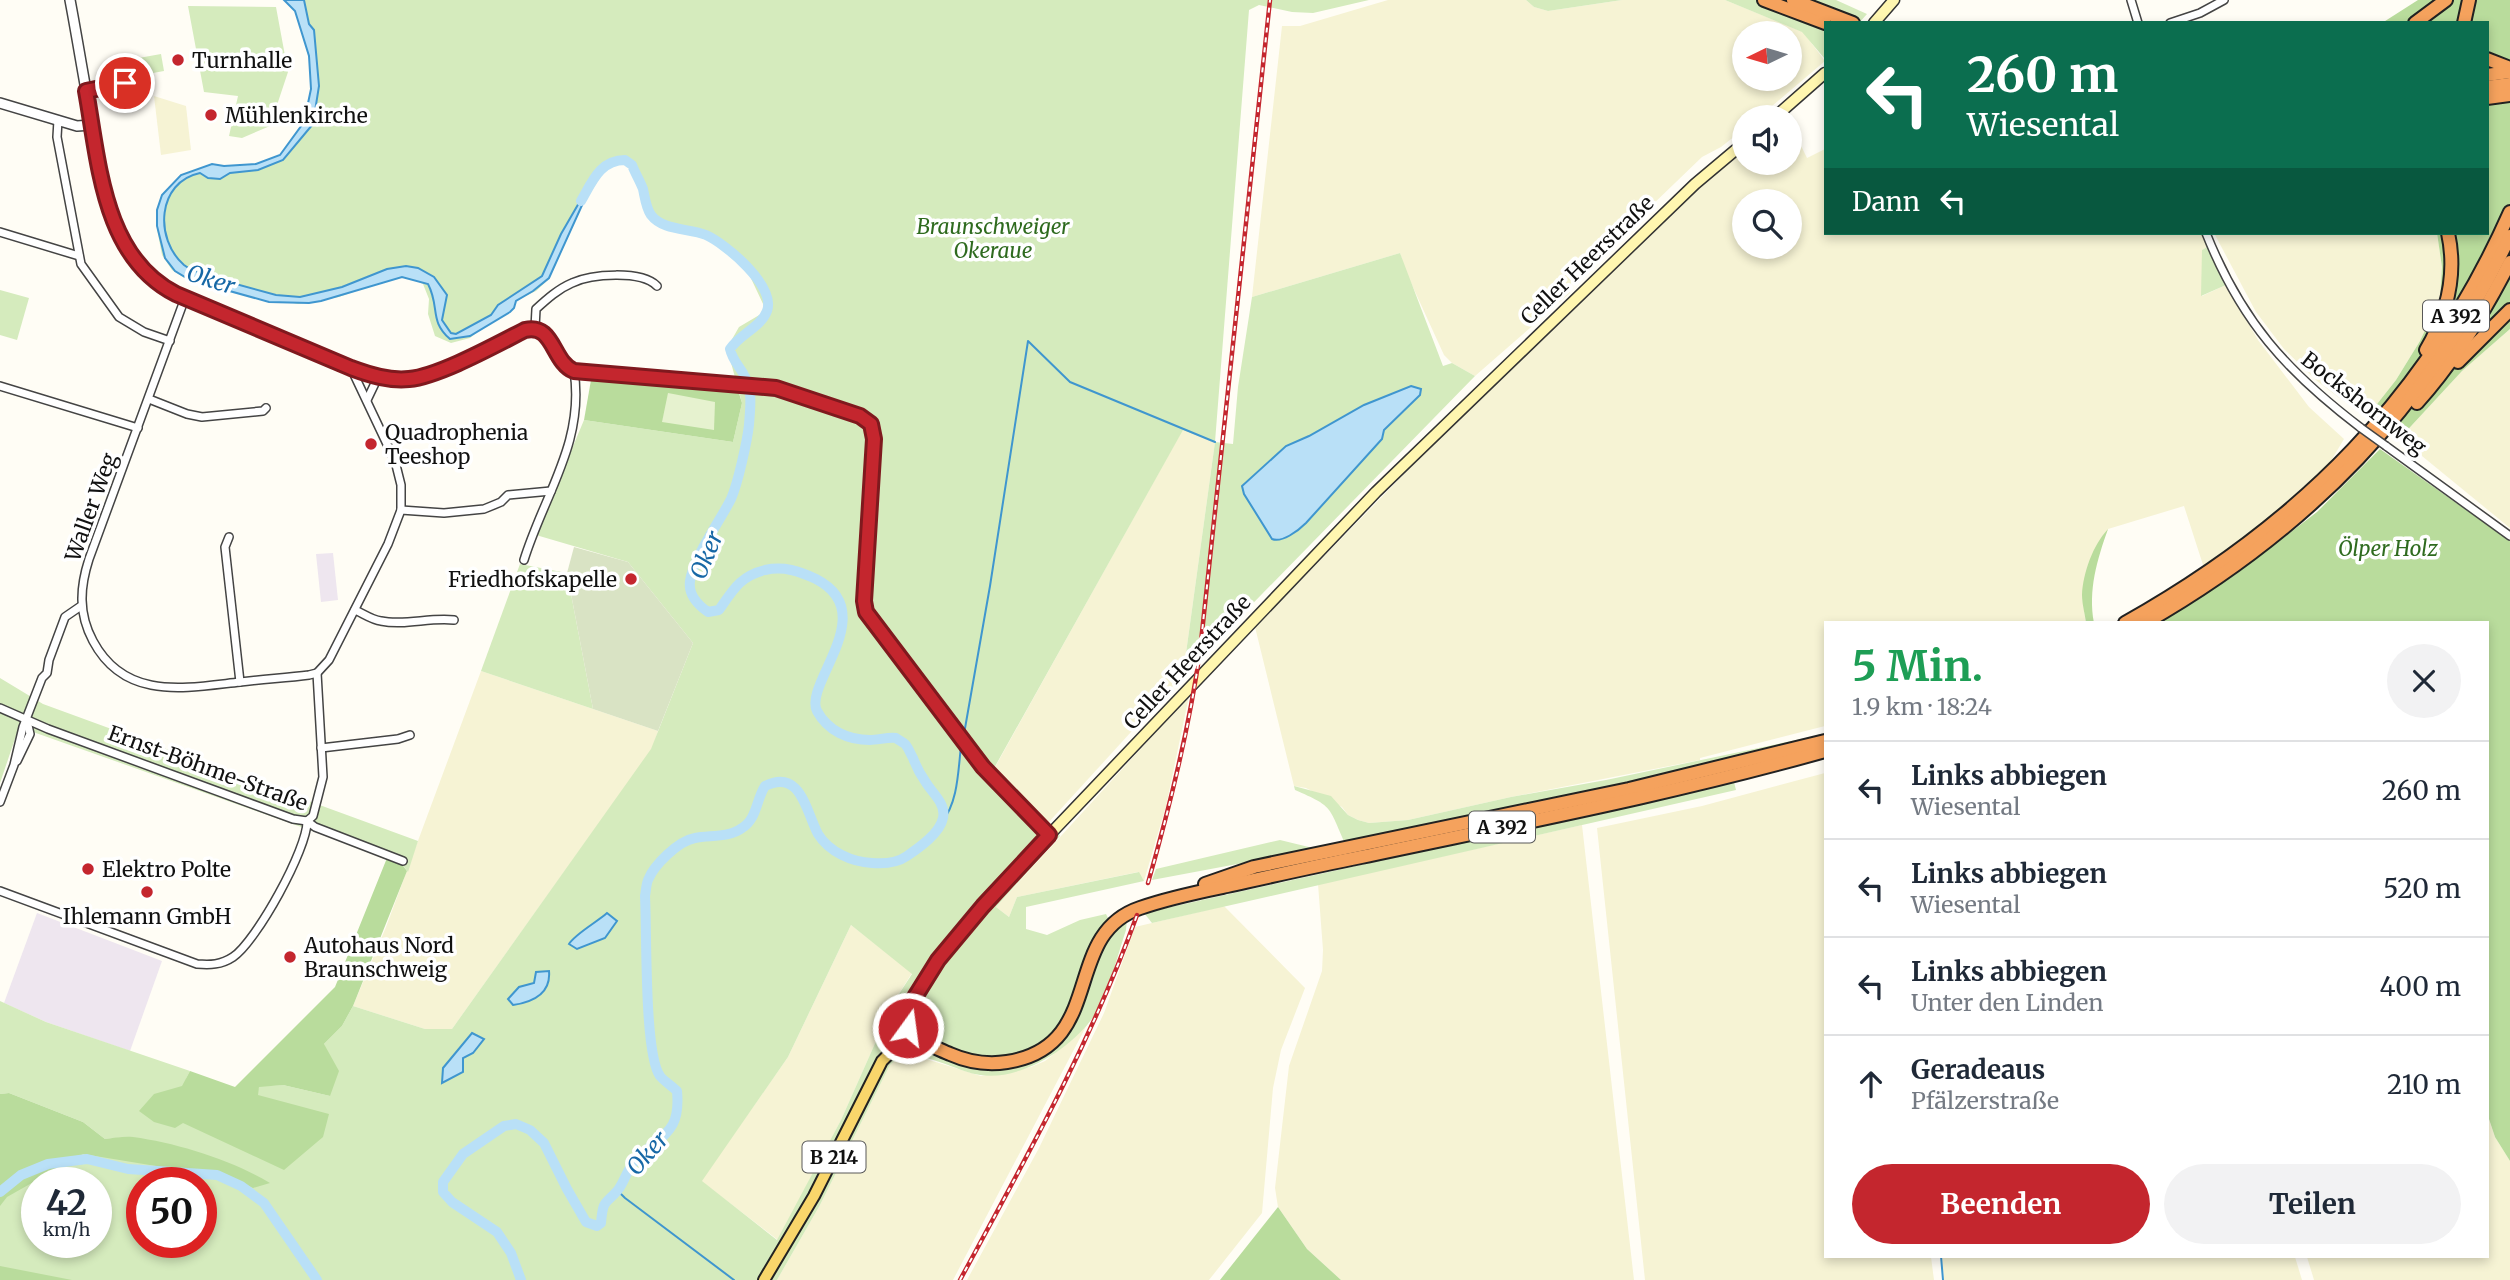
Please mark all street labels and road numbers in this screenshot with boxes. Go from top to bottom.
street label: Celler Heerstraße [1515,190,1659,330]
road number: A 392 [2423,300,2489,332]
street label: Bockshornweg [2296,346,2432,460]
street label: Waller Weg [59,449,123,566]
street label: Celler Heerstraße [1118,589,1257,735]
street label: Ernst-Böhme-Straße [104,719,312,817]
road number: A 392 [1469,812,1535,842]
road number: B 214 [802,1142,866,1172]

